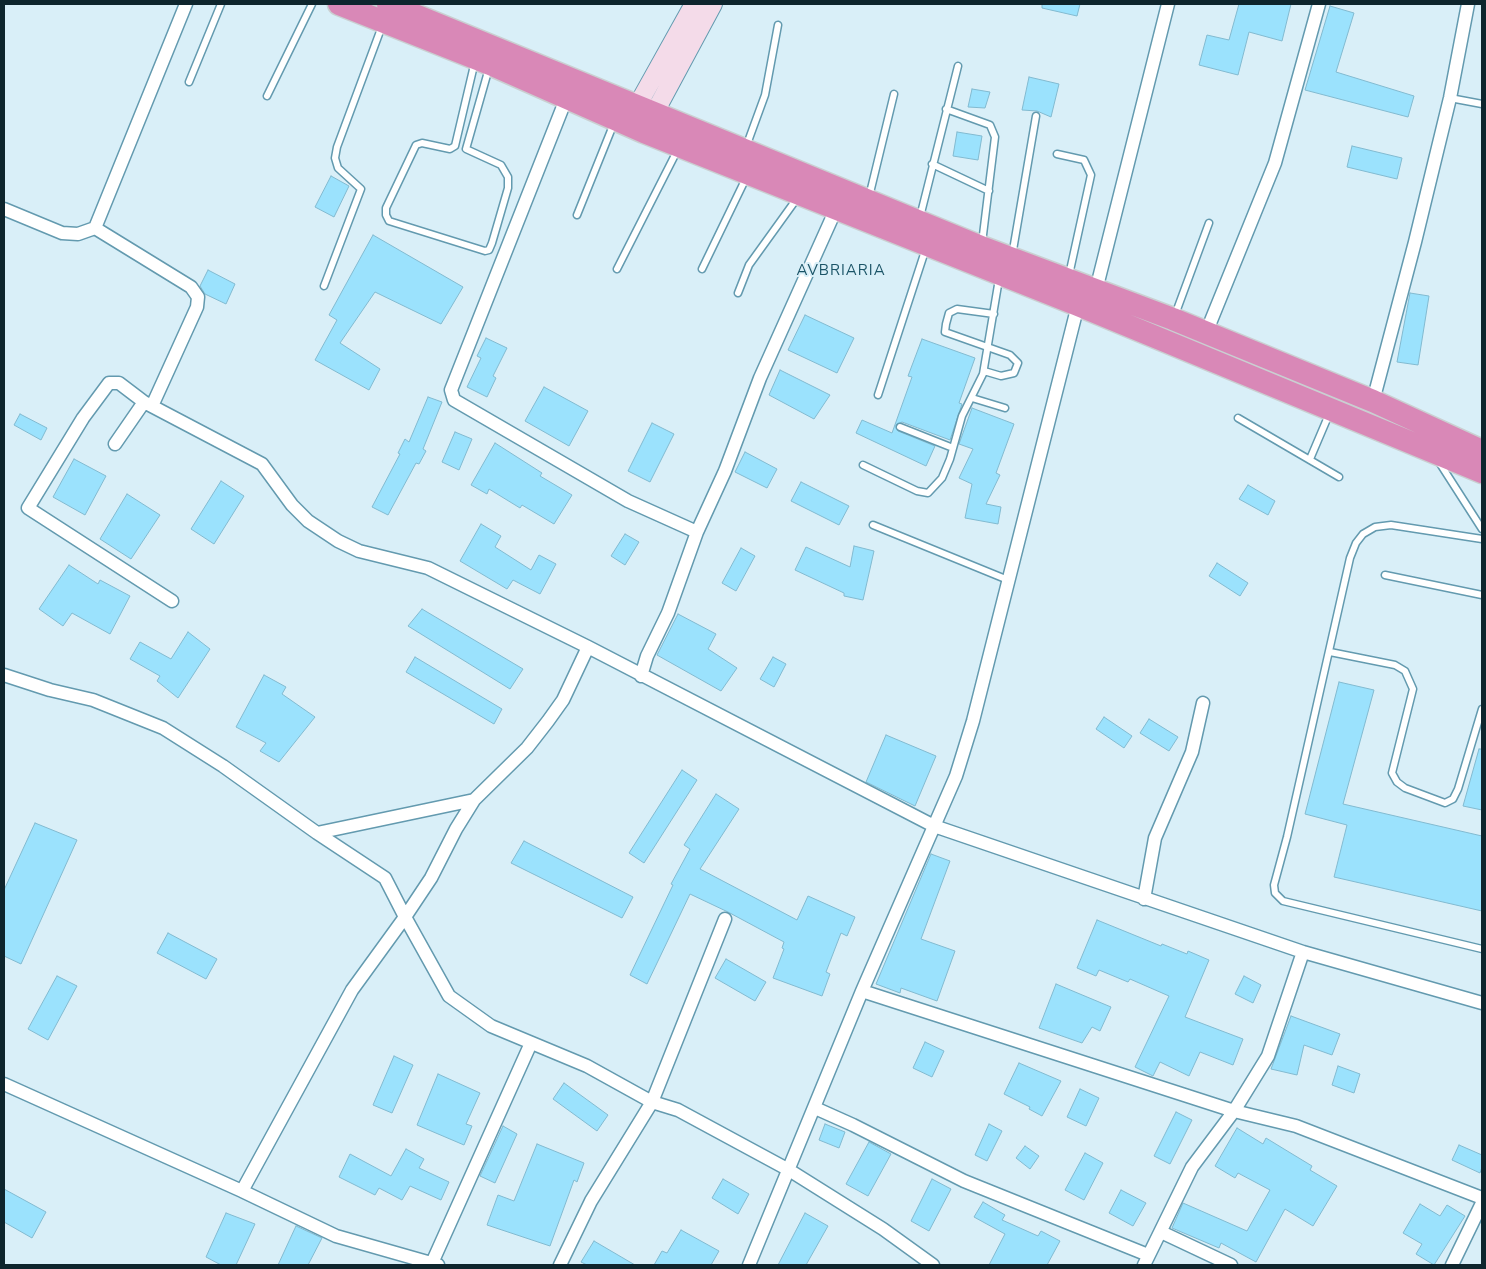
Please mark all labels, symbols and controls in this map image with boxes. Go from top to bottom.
district label: AVBRIARIA [795,262,887,280]

